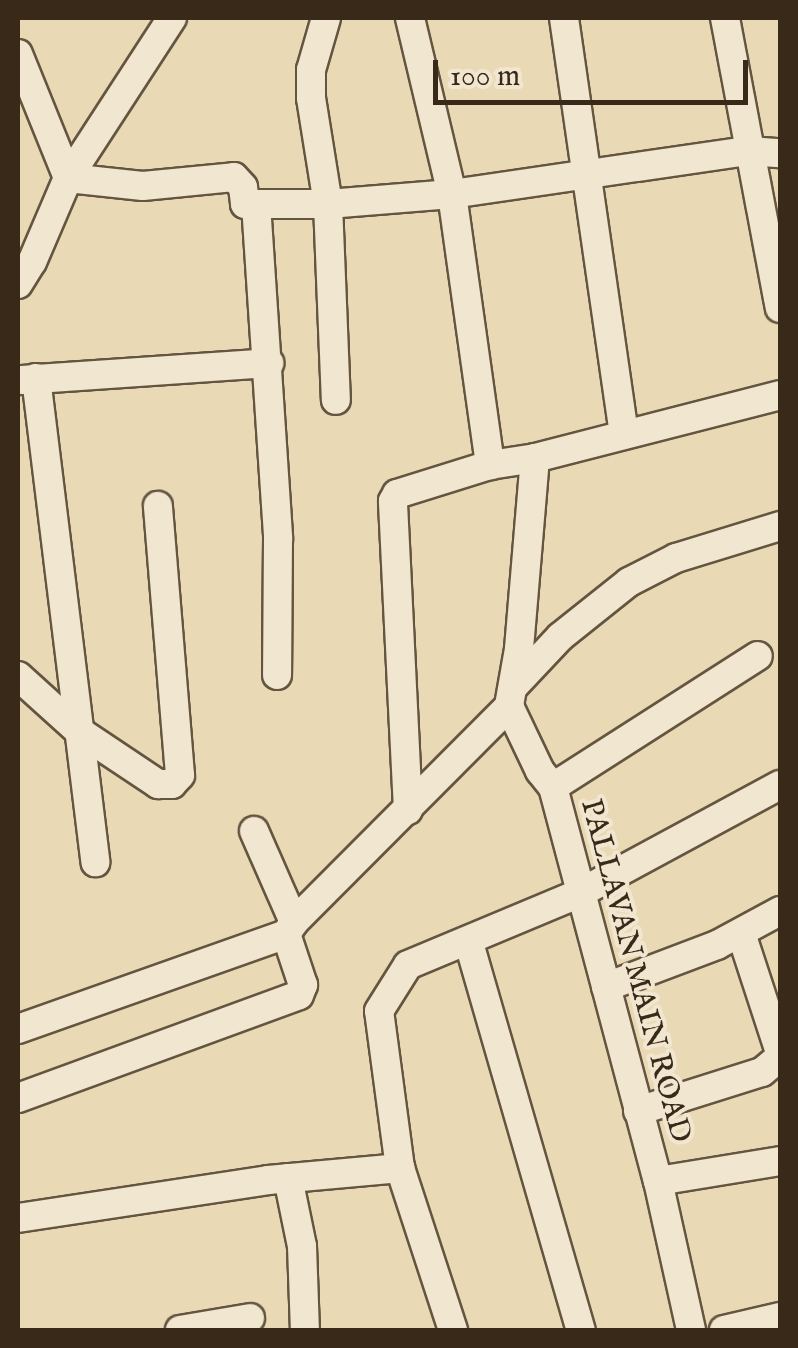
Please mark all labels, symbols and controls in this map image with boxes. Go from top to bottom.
scale bar [438,40,753,102]
text: 100 m [450,58,520,96]
street label: PALLAVAN MAIN ROAD [572,795,698,1147]

